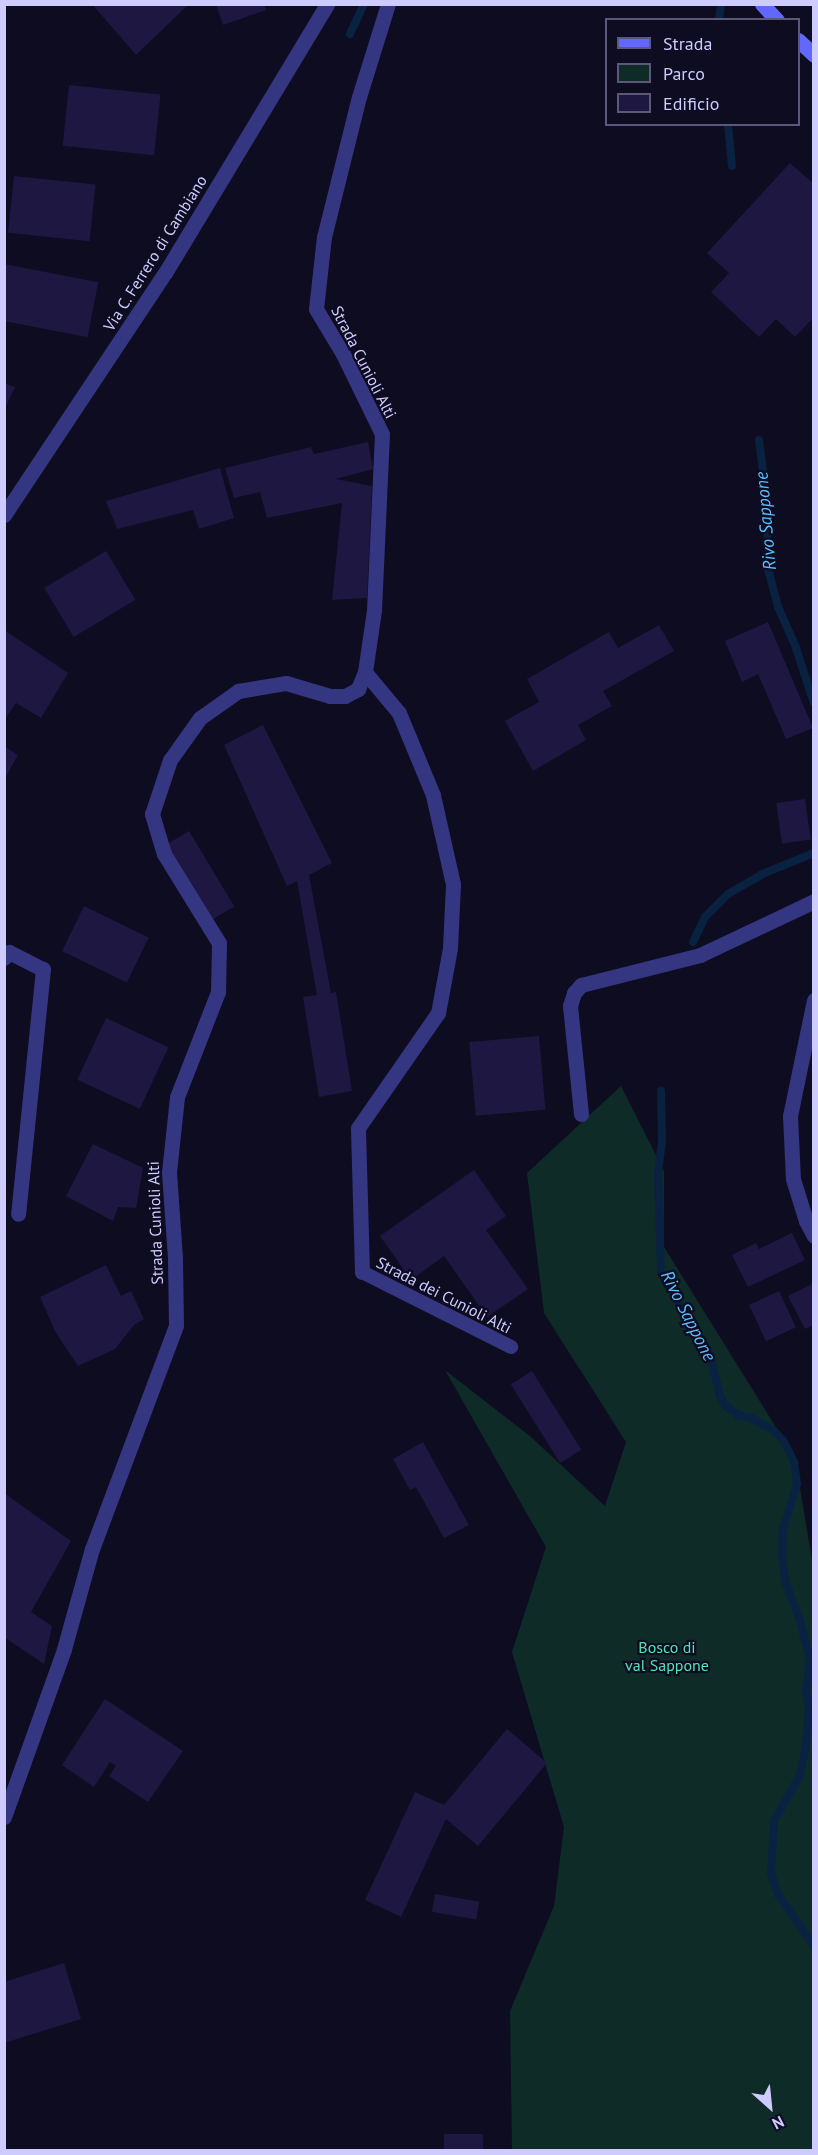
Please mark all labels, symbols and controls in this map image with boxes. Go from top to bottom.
legend [605,18,800,126]
text: Strada [663,32,712,55]
text: Parco [663,62,705,85]
text: Edificio [663,92,719,115]
street label: Via C. Ferrero di Cambiano [99,171,211,335]
street label: Strada Cunioli Alti [327,302,401,422]
water label: Rivo Sappone [751,471,781,571]
street label: Strada Cunioli Alti [143,1161,167,1285]
street label: Strada dei Cunioli Alti [373,1253,515,1337]
water label: Rivo Sappone [656,1267,720,1365]
park label: Bosco di val Sappone [625,1637,709,1675]
north arrow [740,2077,800,2137]
text: N [769,2112,787,2134]

